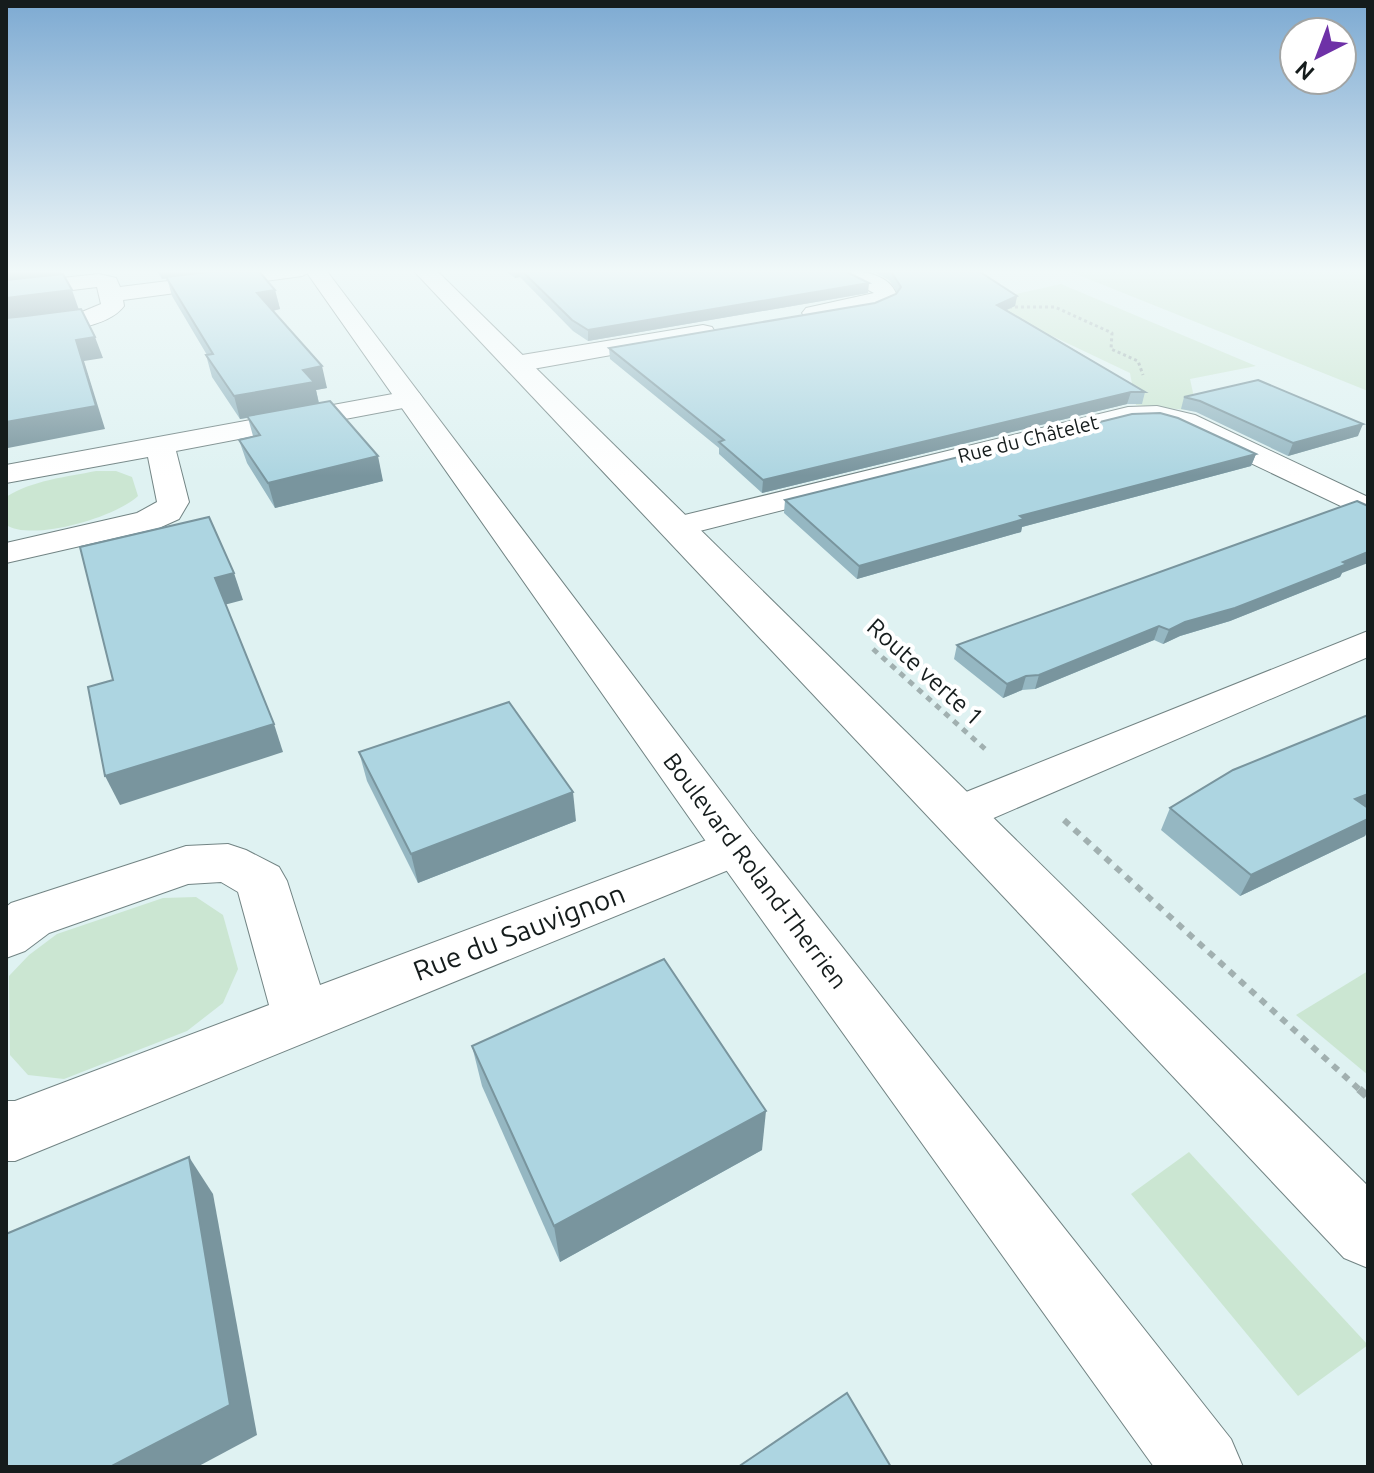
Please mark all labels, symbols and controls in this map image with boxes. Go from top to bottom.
north arrow [1278,16,1358,96]
text: N [1290,56,1319,86]
street label: Rue du Châtelet [955,410,1101,467]
street label: Route verte 1 [862,613,989,731]
street label: Boulevard Roland-Therrien [658,748,853,994]
street label: Rue du Sauvignon [409,877,629,986]

